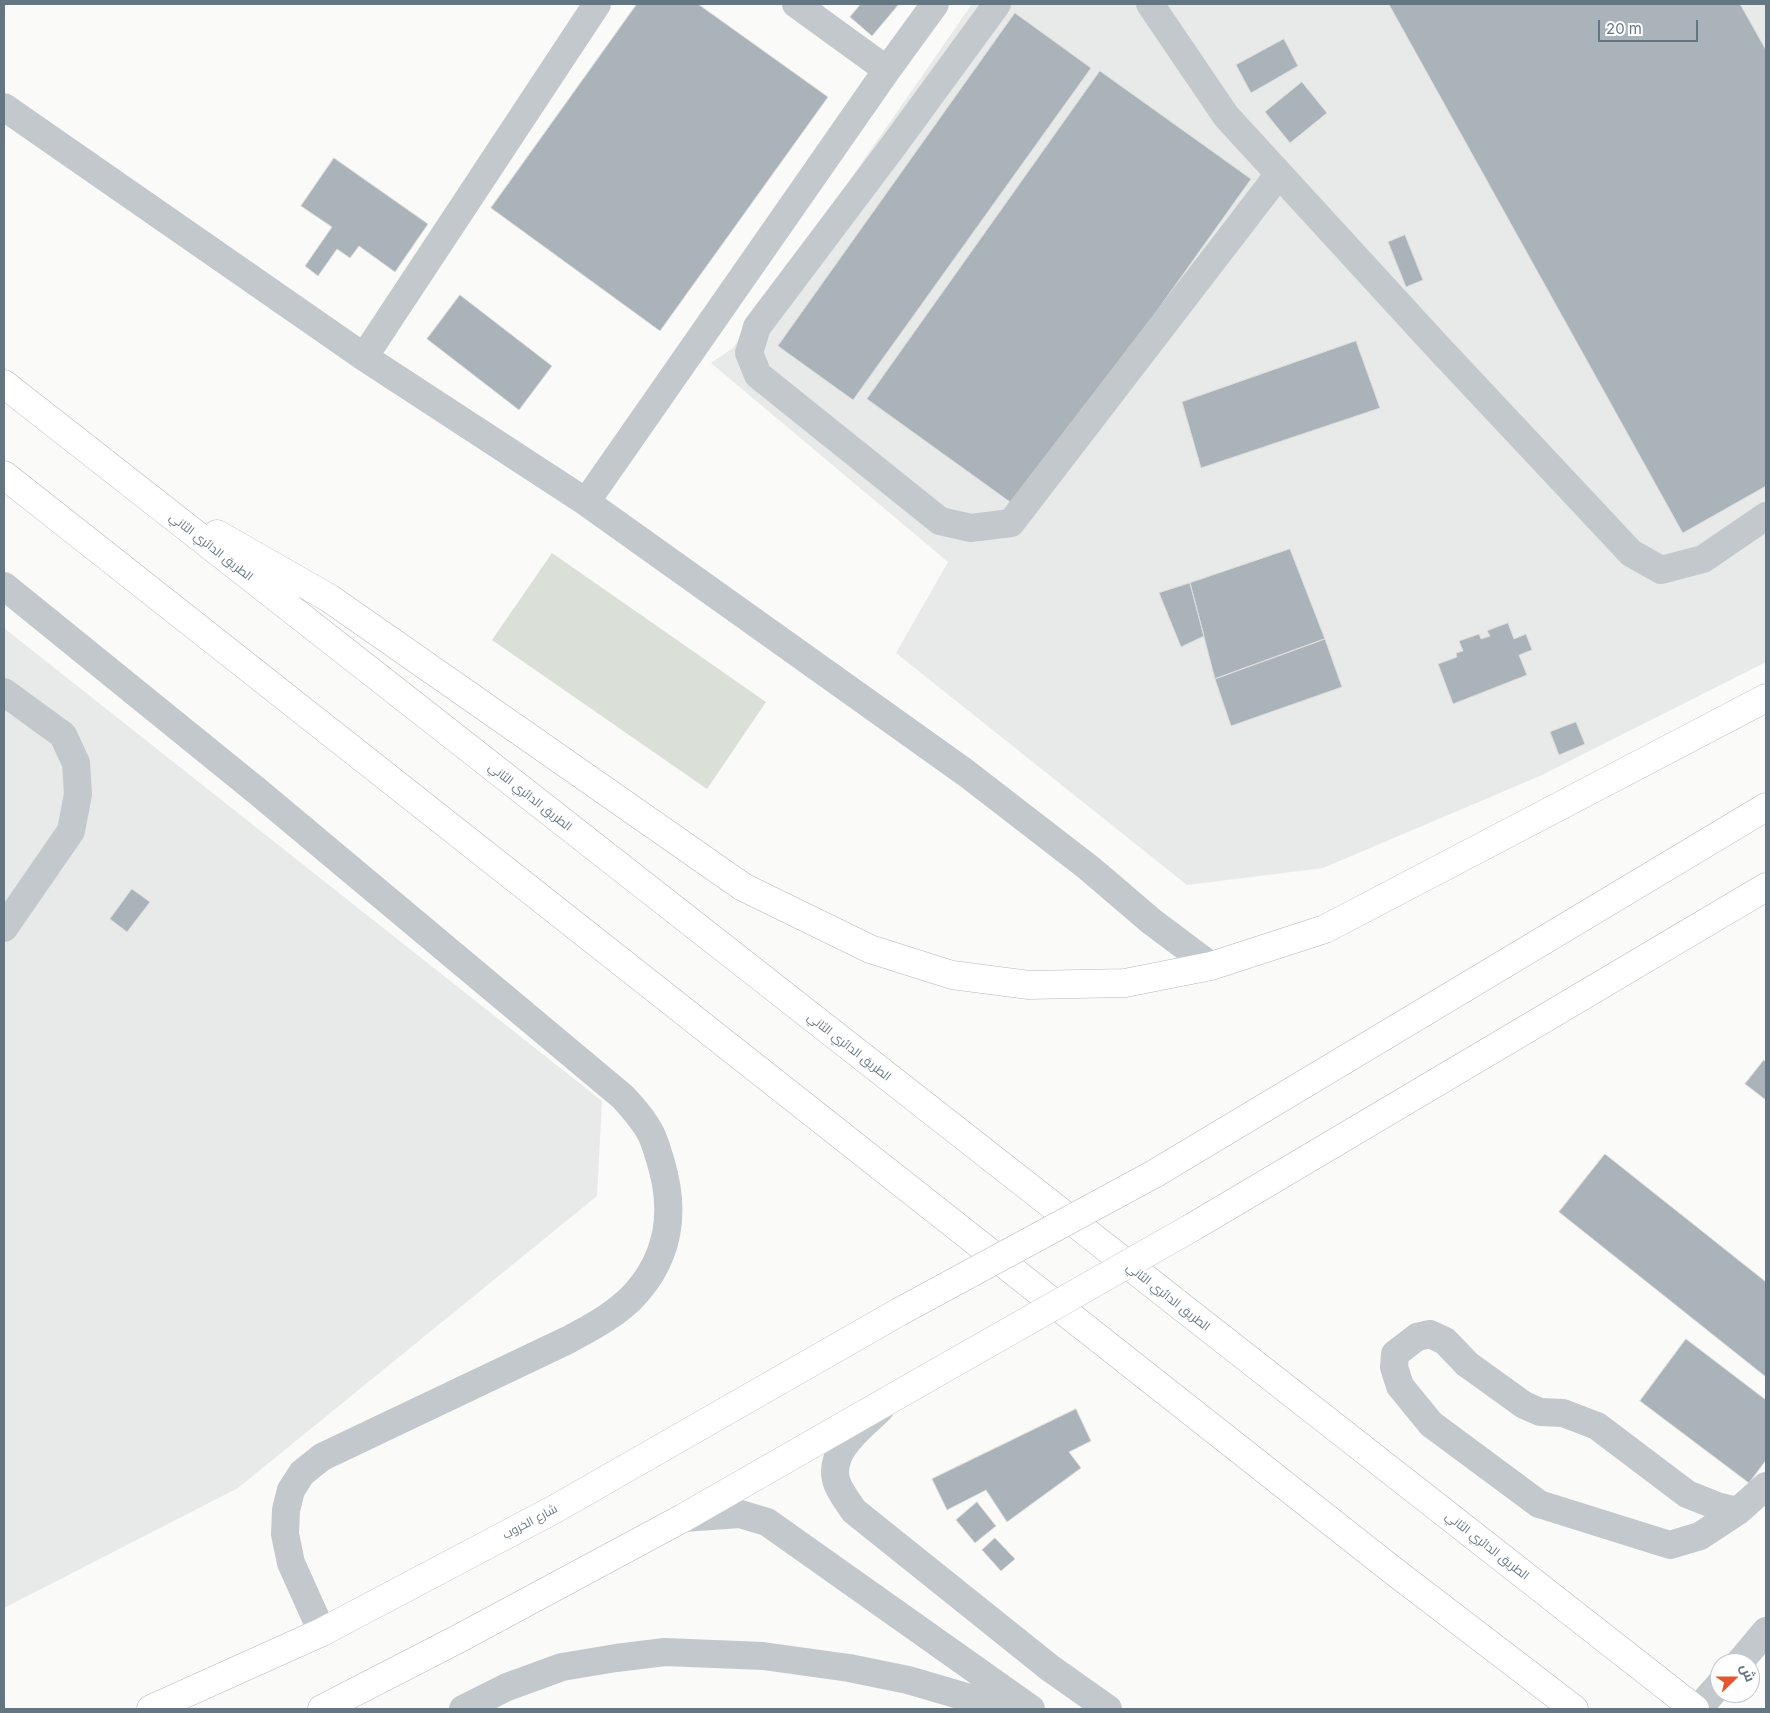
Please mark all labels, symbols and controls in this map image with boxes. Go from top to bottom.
scale bar [1600,10,1700,42]
text: 20 m [1606,19,1642,38]
street label: الطريق الدائري الثاني [166,510,256,584]
street label: الطريق الدائري الثاني [485,760,575,834]
street label: الطريق الدائري الثاني [804,1010,894,1084]
street label: الطريق الدائري الثاني [1123,1260,1213,1334]
street label: شارع الخروب [500,1502,560,1542]
street label: الطريق الدائري الثاني [1442,1509,1532,1583]
north arrow [1710,1653,1760,1703]
text: ش [1737,1661,1760,1684]

